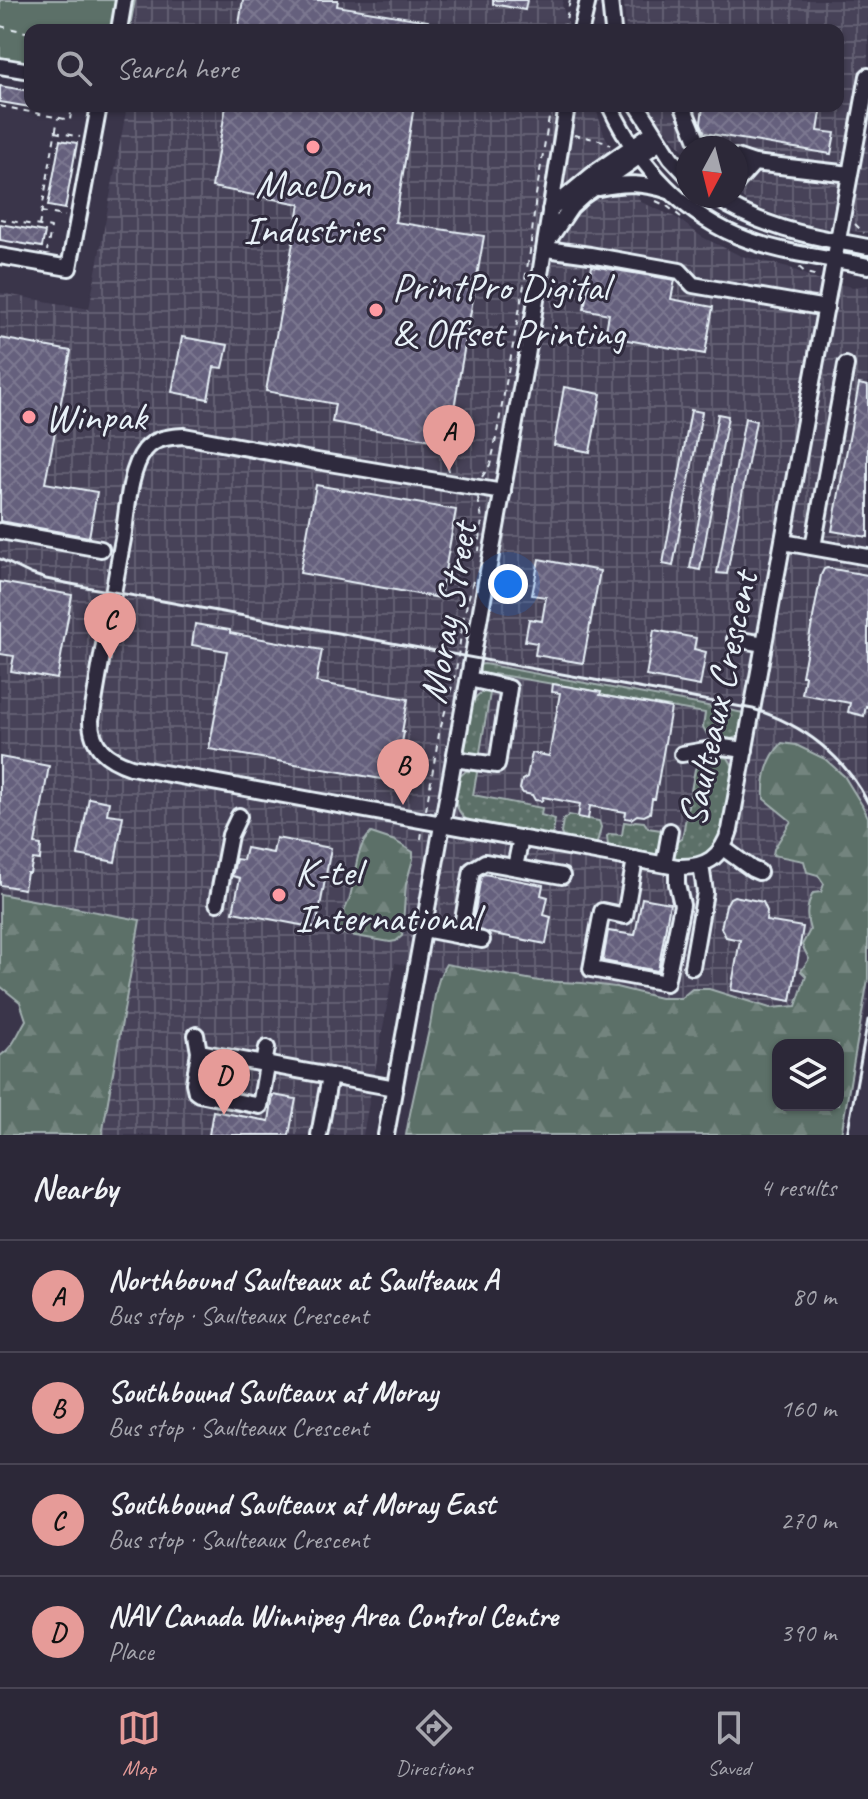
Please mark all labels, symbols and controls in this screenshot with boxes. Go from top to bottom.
search box [24,24,844,112]
icon: search [52,46,96,90]
text: Search here [116,49,238,87]
north arrow [676,136,748,208]
marker: MacDon Industries [304,138,322,156]
place label: MacDon Industries [243,159,386,255]
place label: PrintPro Digital & Offset Printing [392,262,627,358]
marker: PrintPro Digital & Offset Printing [367,301,385,319]
place label: Winpak [45,392,149,442]
pin: A [423,405,475,471]
marker: Winpak [20,408,38,426]
street label: Moray Street [407,515,489,707]
street label: Saulteaux Crescent [667,563,770,831]
your location [488,564,528,604]
pin: C [84,593,136,659]
pin: B [377,739,429,805]
place label: K-tel International [295,847,486,943]
marker: K-tel International [270,886,288,904]
map controls [772,1039,844,1111]
button: layers [772,1039,844,1111]
pin: D [198,1049,250,1115]
text: Nearby [32,1166,118,1209]
text: 4 results [760,1171,836,1204]
text: Northbound Saulteaux at Saulteaux A [108,1261,498,1299]
text: A [51,1280,65,1313]
text: 80 m [792,1280,836,1313]
text: Bus stop · Saulteaux Crescent [108,1299,369,1332]
text: Southbound Saulteaux at Moray [108,1373,438,1411]
text: B [51,1392,65,1425]
text: 160 m [780,1392,836,1425]
text: Bus stop · Saulteaux Crescent [108,1411,369,1444]
text: Southbound Saulteaux at Moray East [108,1485,495,1523]
text: C [52,1504,64,1537]
text: 270 m [780,1504,836,1537]
text: Bus stop · Saulteaux Crescent [108,1523,369,1556]
text: NAV Canada Winnipeg Area Control Centre [108,1597,558,1635]
text: D [50,1616,66,1649]
text: 390 m [780,1616,836,1649]
text: Place [108,1635,154,1668]
tab: Map [117,1706,161,1782]
tab: Directions [396,1706,472,1782]
tab: Saved [707,1706,751,1782]

